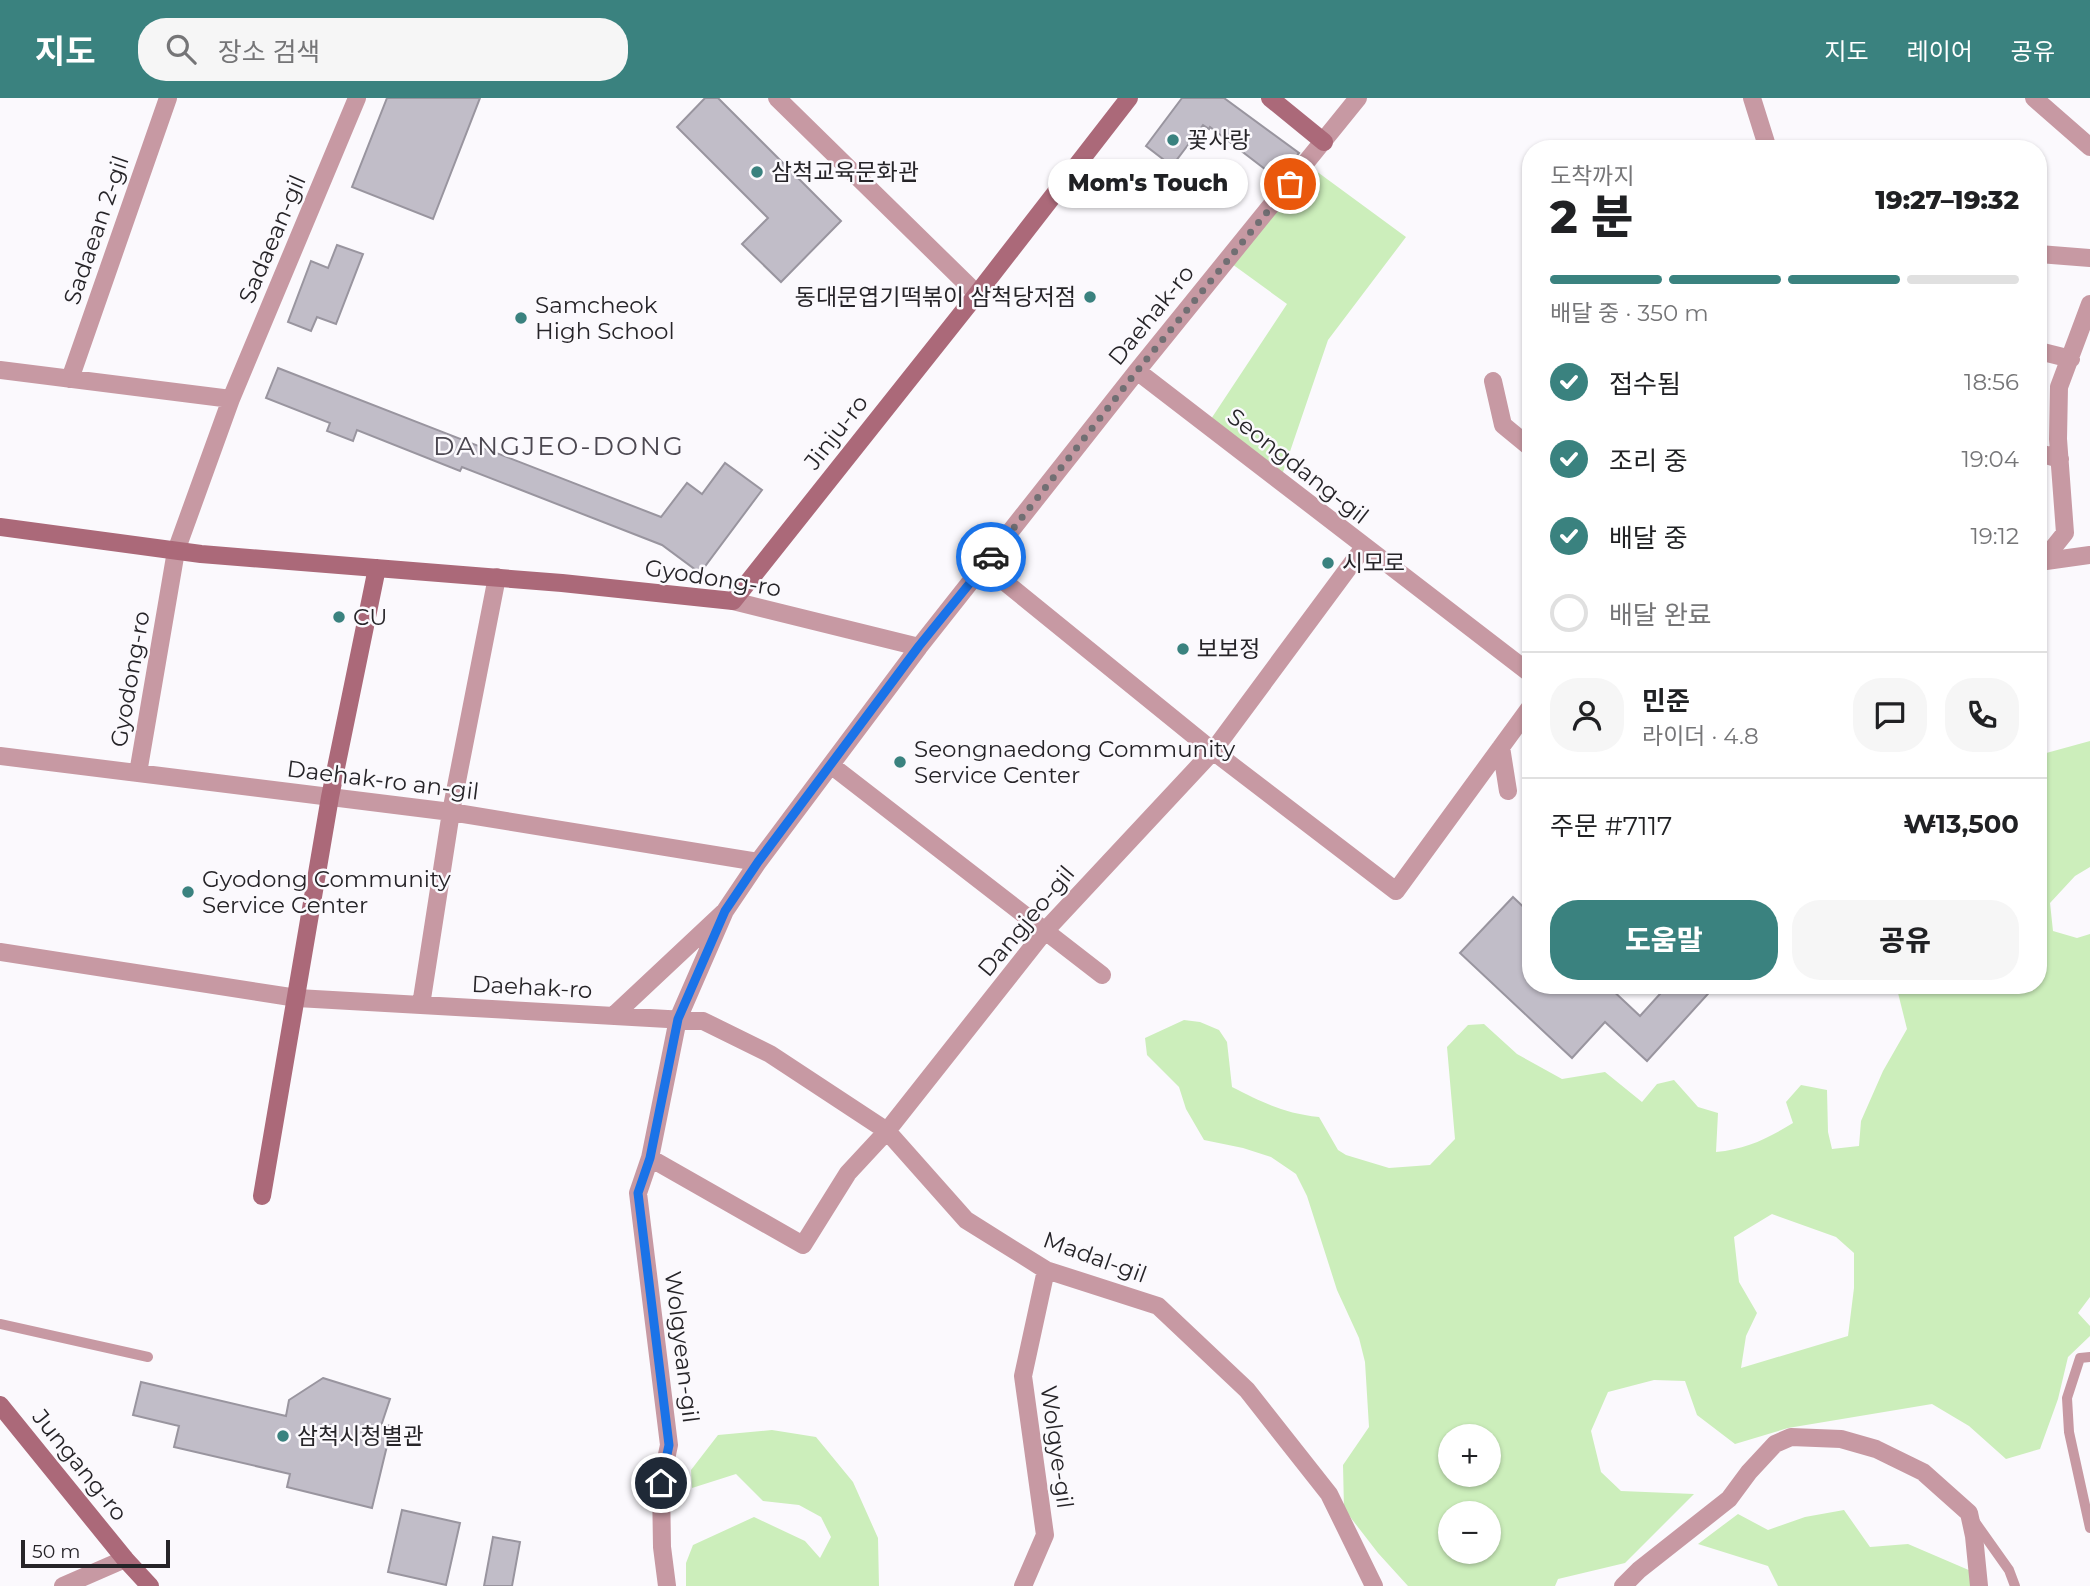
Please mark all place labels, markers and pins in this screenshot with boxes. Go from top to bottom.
place label: 꽃사랑 [1187,126,1250,154]
marker: 꽃사랑 [1165,132,1181,148]
pin [1260,154,1320,214]
place label: 삼척교육문화관 [771,158,919,186]
callout: Mom's Touch [1048,160,1248,208]
marker: 삼척교육문화관 [749,164,765,180]
place label: 동대문엽기떡볶이 삼척당저점 [795,283,1076,311]
marker: 동대문엽기떡볶이 삼척당저점 [1082,289,1098,305]
place label: Samcheok High School [535,291,675,345]
marker: Samcheok High School [513,310,529,326]
place label: 시모로 [1342,549,1405,577]
marker: 시모로 [1320,555,1336,571]
place label: CU [353,603,388,631]
marker: CU [331,609,347,625]
place label: 보보정 [1197,635,1260,663]
marker: 보보정 [1175,641,1191,657]
place label: Seongnaedong Community Service Center [914,735,1236,789]
marker: Seongnaedong Community Service Center [892,754,908,770]
place label: Gyodong Community Service Center [202,865,451,919]
marker: Gyodong Community Service Center [180,884,196,900]
place label: 삼척시청별관 [297,1422,424,1450]
marker: 삼척시청별관 [275,1428,291,1444]
pin [631,1453,691,1513]

